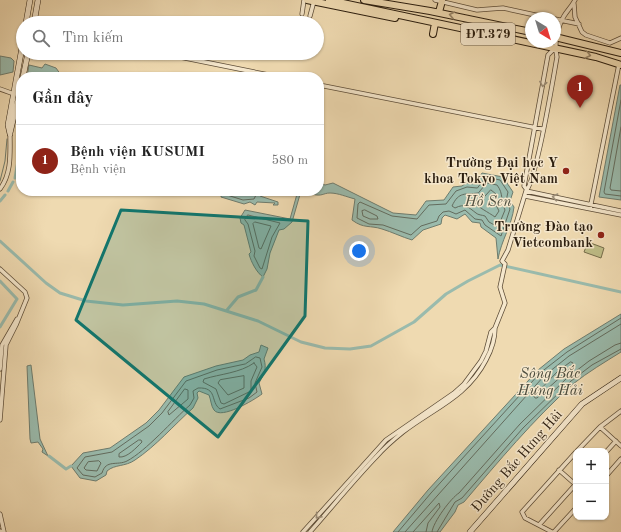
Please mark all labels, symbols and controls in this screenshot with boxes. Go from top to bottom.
one-way arrow [449,11,455,20]
north arrow [525,12,561,48]
search box [16,16,324,60]
road number: ĐT.379 [461,23,515,45]
icon: search [30,27,52,49]
text: Tìm kiếm [62,31,124,46]
one-way arrow [585,51,591,59]
pin: 1 [567,75,593,108]
one-way arrow [540,81,548,87]
text: Gần đây [32,90,93,107]
text: Bệnh viện KUSUMI [70,145,205,160]
text: 1 [41,154,49,167]
text: 580 m [271,154,308,167]
place label: Trường Đại học Y khoa Tokyo Việt Nam [424,156,558,186]
text: Bệnh viện [70,163,126,176]
marker: Trường Đại học Y khoa Tokyo Việt Nam [561,166,571,176]
water label: Hồ Sen [463,193,512,210]
one-way arrow [552,193,559,202]
place label: Trường Đào tạo Vietcombank [494,220,593,250]
marker: Trường Đào tạo Vietcombank [596,230,606,240]
your location [349,241,369,261]
water label: Sông Bắc Hưng Hải [516,365,583,399]
street label: Đường Bắc Hưng Hải [468,406,565,515]
map controls [573,448,609,520]
button: + [573,448,609,484]
button: − [573,484,609,520]
one-way arrow [315,511,322,519]

